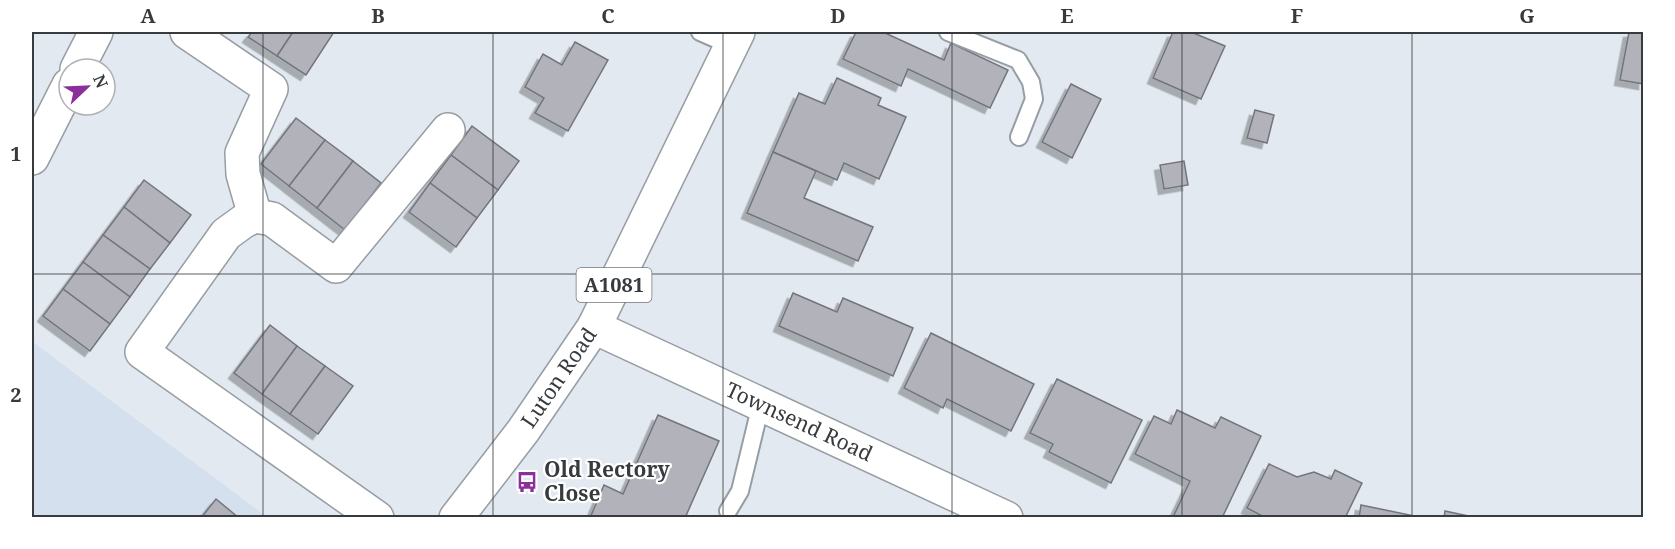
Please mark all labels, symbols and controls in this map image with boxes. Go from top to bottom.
text: A [140,2,156,29]
text: B [371,2,385,29]
text: C [601,2,615,29]
text: D [830,2,846,29]
text: E [1060,2,1074,29]
text: F [1291,2,1303,29]
text: G [1519,2,1535,29]
north arrow [57,57,117,117]
text: N [88,71,114,92]
text: 1 [10,140,22,167]
road number: A1081 [576,268,652,302]
street label: Luton Road [514,322,603,433]
street label: Townsend Road [721,375,878,467]
text: 2 [10,381,22,408]
place label: Old Rectory Close [544,455,670,507]
bus stop icon: Old Rectory Close [515,470,539,494]

